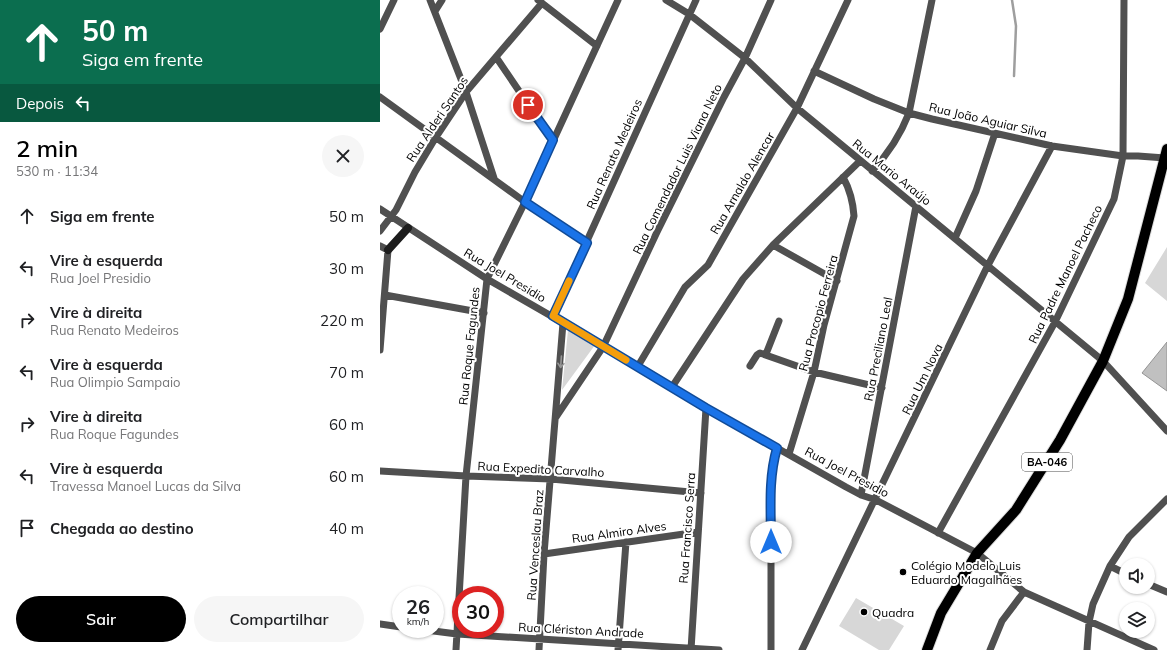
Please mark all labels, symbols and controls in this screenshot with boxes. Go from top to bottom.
text: 50 m [82,13,148,48]
icon: ahead [16,16,68,68]
text: Siga em frente [82,48,203,71]
street label: Rua Alderi Santos [403,73,471,165]
street label: Rua Comendador Luis Viana Neto [629,81,725,257]
pin [511,88,545,122]
icon: left [72,92,94,114]
text: Depois [16,94,64,113]
icon: arrive [517,94,539,116]
street label: Rua Renato Medeiros [583,97,645,211]
street label: Rua João Aguiar Silva [928,99,1048,141]
street label: Rua Arnaldo Alencar [707,129,778,237]
text: 2 min [16,133,78,163]
button: close [322,135,364,177]
street label: Rua Mario Araújo [850,136,935,209]
text: 530 m · 11:34 [16,163,98,179]
street label: Rua Padre Manoel Pacheco [1025,202,1105,346]
icon: ahead [16,205,38,227]
text: Siga em frente [50,207,155,226]
text: 50 m [329,207,364,226]
street label: Rua Joel Presidio [461,245,549,305]
text: Vire à esquerda [50,251,163,270]
street label: Rua Procopio Ferreira [795,253,841,373]
icon: left [16,257,38,279]
text: 30 m [329,259,364,278]
text: Rua Joel Presidio [50,270,151,286]
street label: Rua Roque Fagundes [455,286,483,406]
street label: Rua Preciliano Leal [861,296,895,402]
text: Vire à direita [50,303,142,322]
icon: right [16,309,38,331]
text: 220 m [320,311,364,330]
text: Rua Renato Medeiros [50,322,179,338]
street label: Rua Um Nova [898,341,946,417]
text: Vire à esquerda [50,355,163,374]
one-way arrow [557,355,564,368]
icon: left [16,361,38,383]
text: 70 m [329,363,364,382]
text: Rua Olimpio Sampaio [50,374,180,390]
text: Vire à direita [50,407,142,426]
icon: right [16,413,38,435]
text: 60 m [329,415,364,434]
text: Rua Roque Fagundes [50,426,179,442]
street label: Rua Joel Presidio [802,444,892,501]
road number: BA-046 [1022,453,1072,471]
street label: Rua Expedito Carvalho [477,458,605,480]
text: Vire à esquerda [50,459,163,478]
icon: left [16,465,38,487]
text: 60 m [329,467,364,486]
street label: Rua Francisco Serra [676,472,698,584]
text: Travessa Manoel Lucas da Silva [50,478,241,494]
street label: Rua Venceslau Braz [524,489,546,601]
icon: arrive [16,517,38,539]
street label: Rua Almiro Alves [571,518,667,546]
text: Chegada ao destino [50,519,194,538]
text: 40 m [329,519,364,538]
position arrow [750,521,792,563]
place label: Colégio Modelo Luis Eduardo Magalhães [911,558,1022,587]
map controls [1119,558,1155,638]
button: sound [1119,558,1155,594]
marker: Colégio Modelo Luis Eduardo Magalhães [898,567,908,577]
speed limit sign: 30 [452,586,504,638]
text: 26 [406,594,430,619]
button: Sair [16,596,186,642]
button: Compartilhar [194,596,364,642]
button: layers [1119,602,1155,638]
place label: Quadra [872,605,914,620]
marker: Quadra [859,607,869,617]
text: km/h [407,615,429,628]
street label: Rua Clériston Andrade [518,619,644,641]

